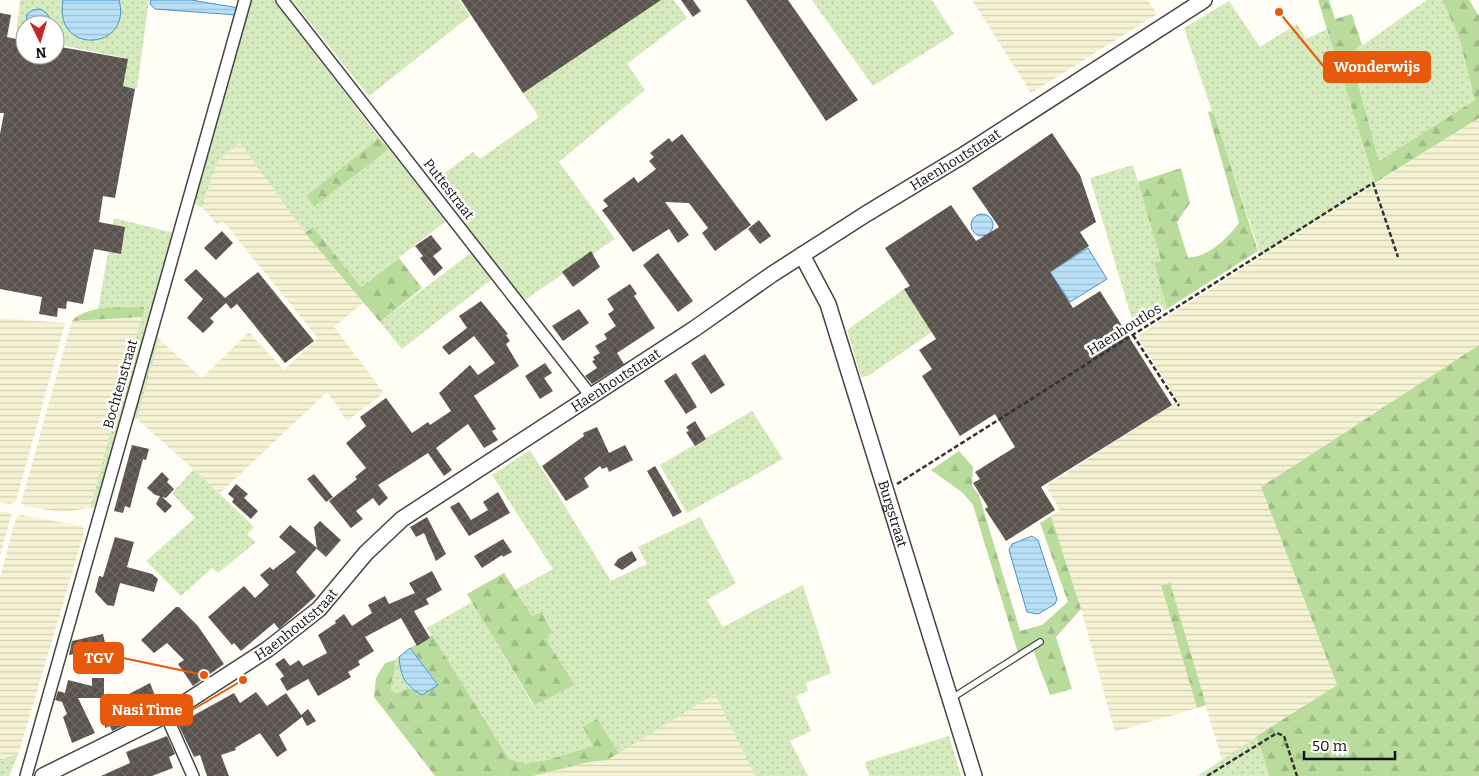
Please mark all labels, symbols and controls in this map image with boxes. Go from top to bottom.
north arrow [15,15,65,65]
text: N [35,44,47,61]
callout: Wonderwijs [1324,52,1430,82]
text: Wonderwijs [1334,58,1420,76]
street label: Haenhoutstraat [907,125,1004,194]
street label: Puttestraat [420,156,478,223]
street label: Haenhoutlos [1084,300,1164,359]
street label: Bochtenstraat [100,338,141,431]
street label: Haenhoutstraat [568,345,664,416]
street label: Burgstraat [874,478,911,549]
street label: Haenhoutstraat [251,585,341,664]
callout: TGV [74,643,123,673]
text: TGV [84,649,114,667]
callout: Nasi Time [101,695,192,725]
text: Nasi Time [112,701,182,719]
scale bar [1304,728,1395,760]
text: 50 m [1312,737,1348,755]

